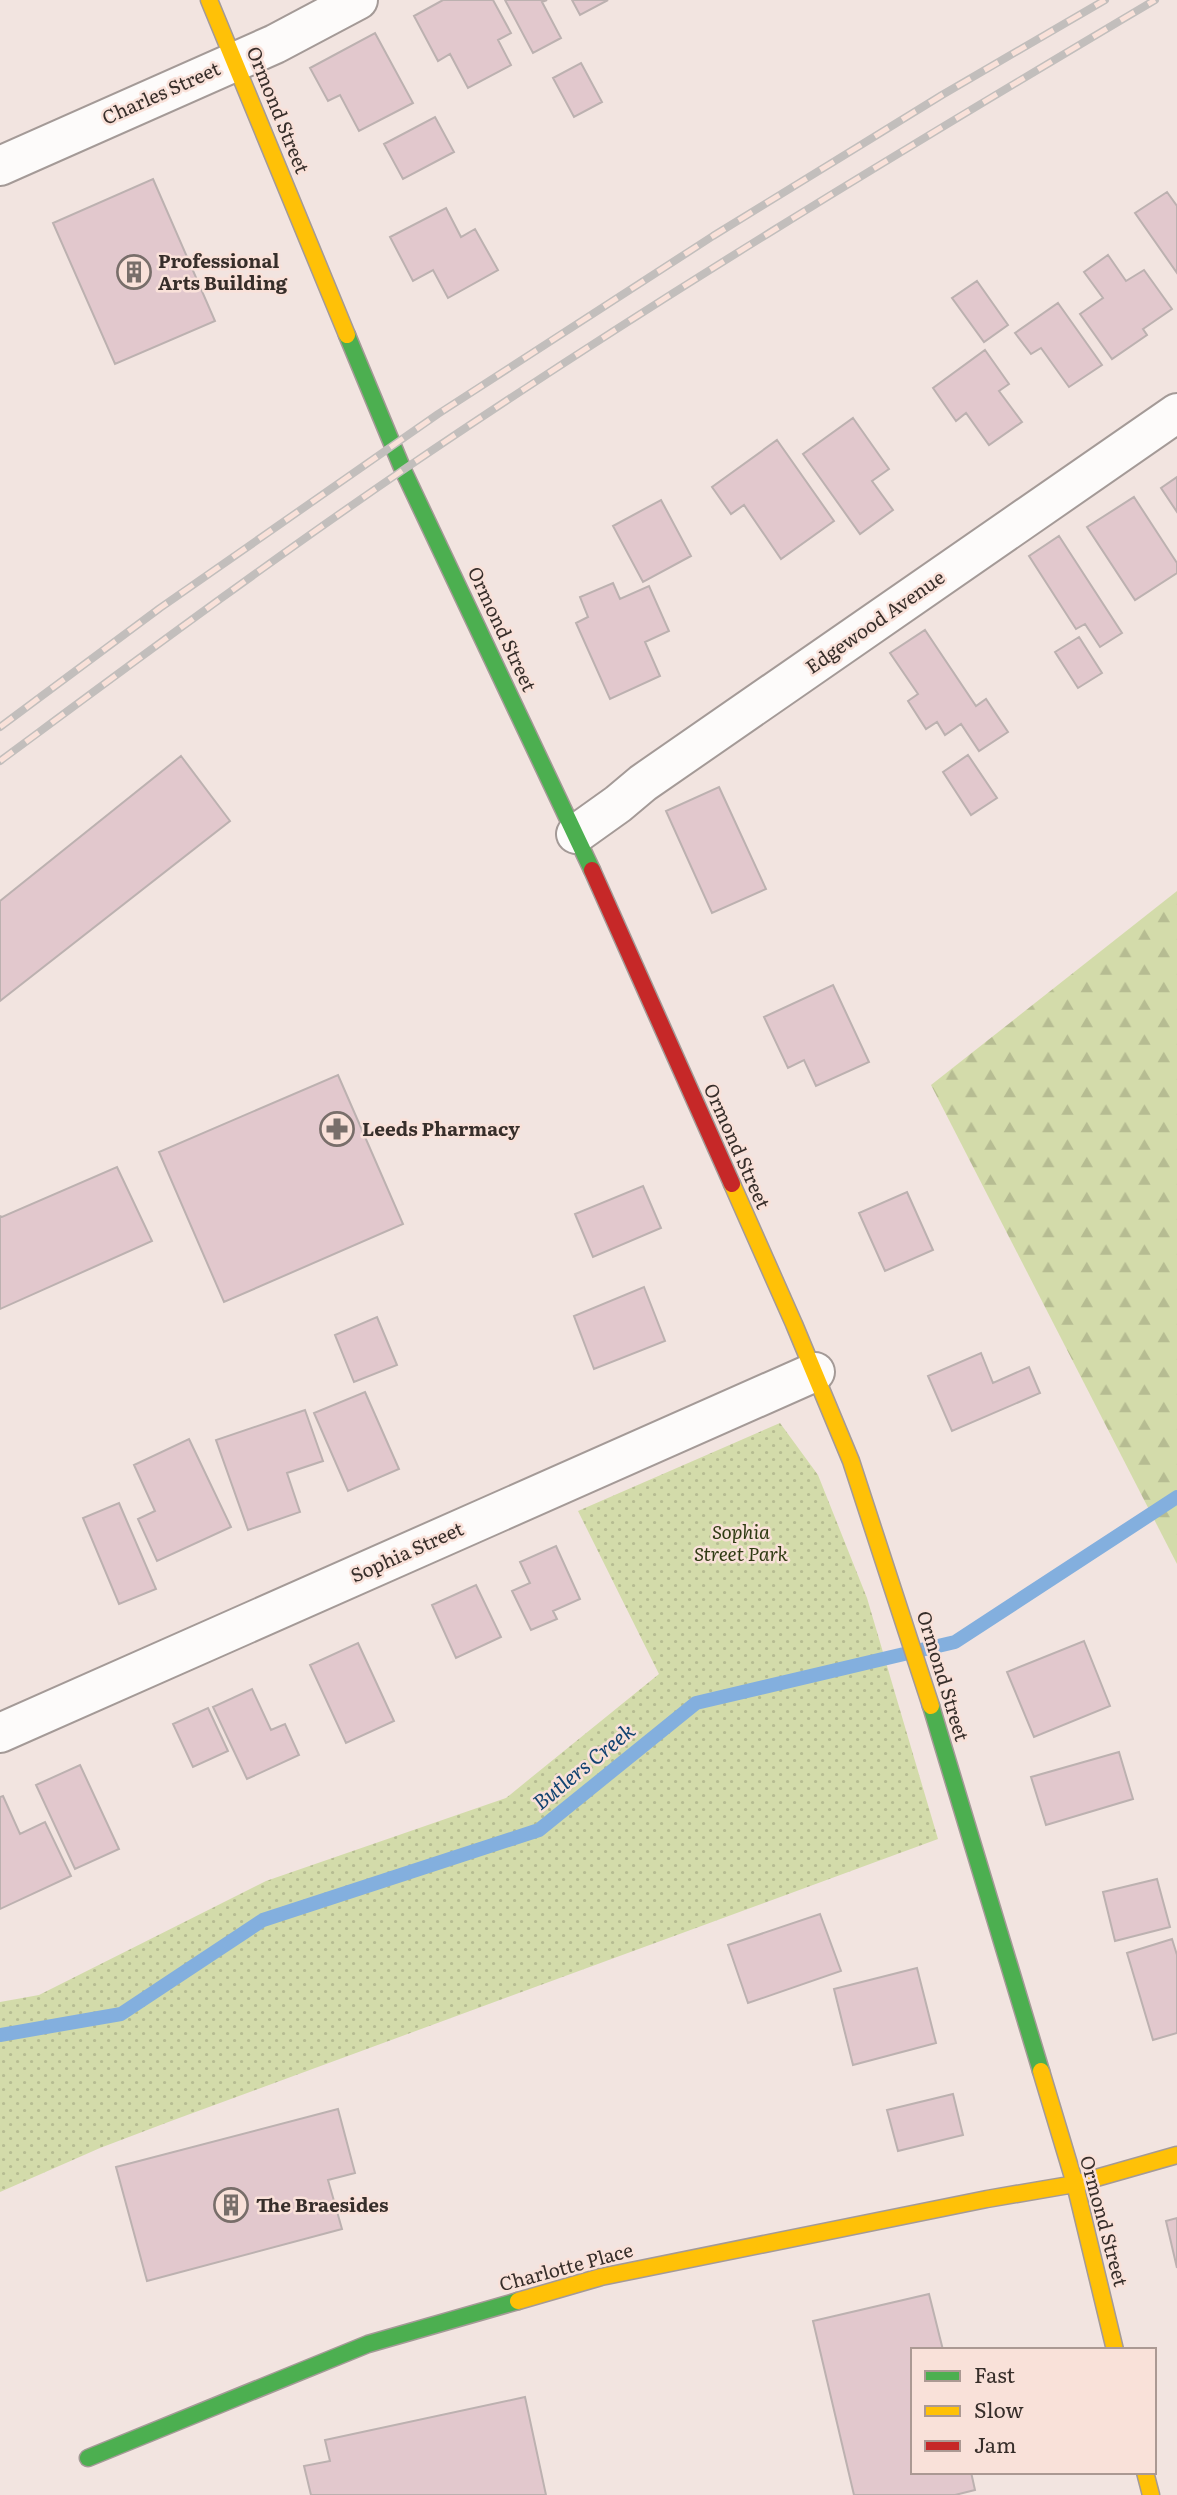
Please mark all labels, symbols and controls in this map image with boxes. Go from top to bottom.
street label: Ormond Street [241,42,317,178]
street label: Charles Street [97,53,225,131]
place label: Professional Arts Building [158,246,288,296]
building icon: Professional Arts Building [115,253,153,291]
street label: Ormond Street [462,562,544,696]
street label: Edgewood Avenue [799,563,950,680]
street label: Ormond Street [698,1078,778,1213]
pharmacy icon: Leeds Pharmacy [318,1110,356,1148]
place label: Leeds Pharmacy [362,1114,520,1142]
street label: Sophia Street [346,1514,468,1588]
park label: Sophia Street Park [694,1517,789,1567]
street label: Ormond Street [911,1607,977,1745]
water label: Butlers Creek [525,1714,640,1816]
street label: Ormond Street [1074,2152,1136,2290]
building icon: The Braesides [212,2186,250,2224]
place label: The Braesides [256,2190,388,2218]
street label: Charlotte Place [496,2235,636,2297]
legend [911,2348,1156,2474]
text: Fast [974,2358,1015,2389]
text: Slow [974,2393,1024,2424]
text: Jam [974,2428,1016,2459]

